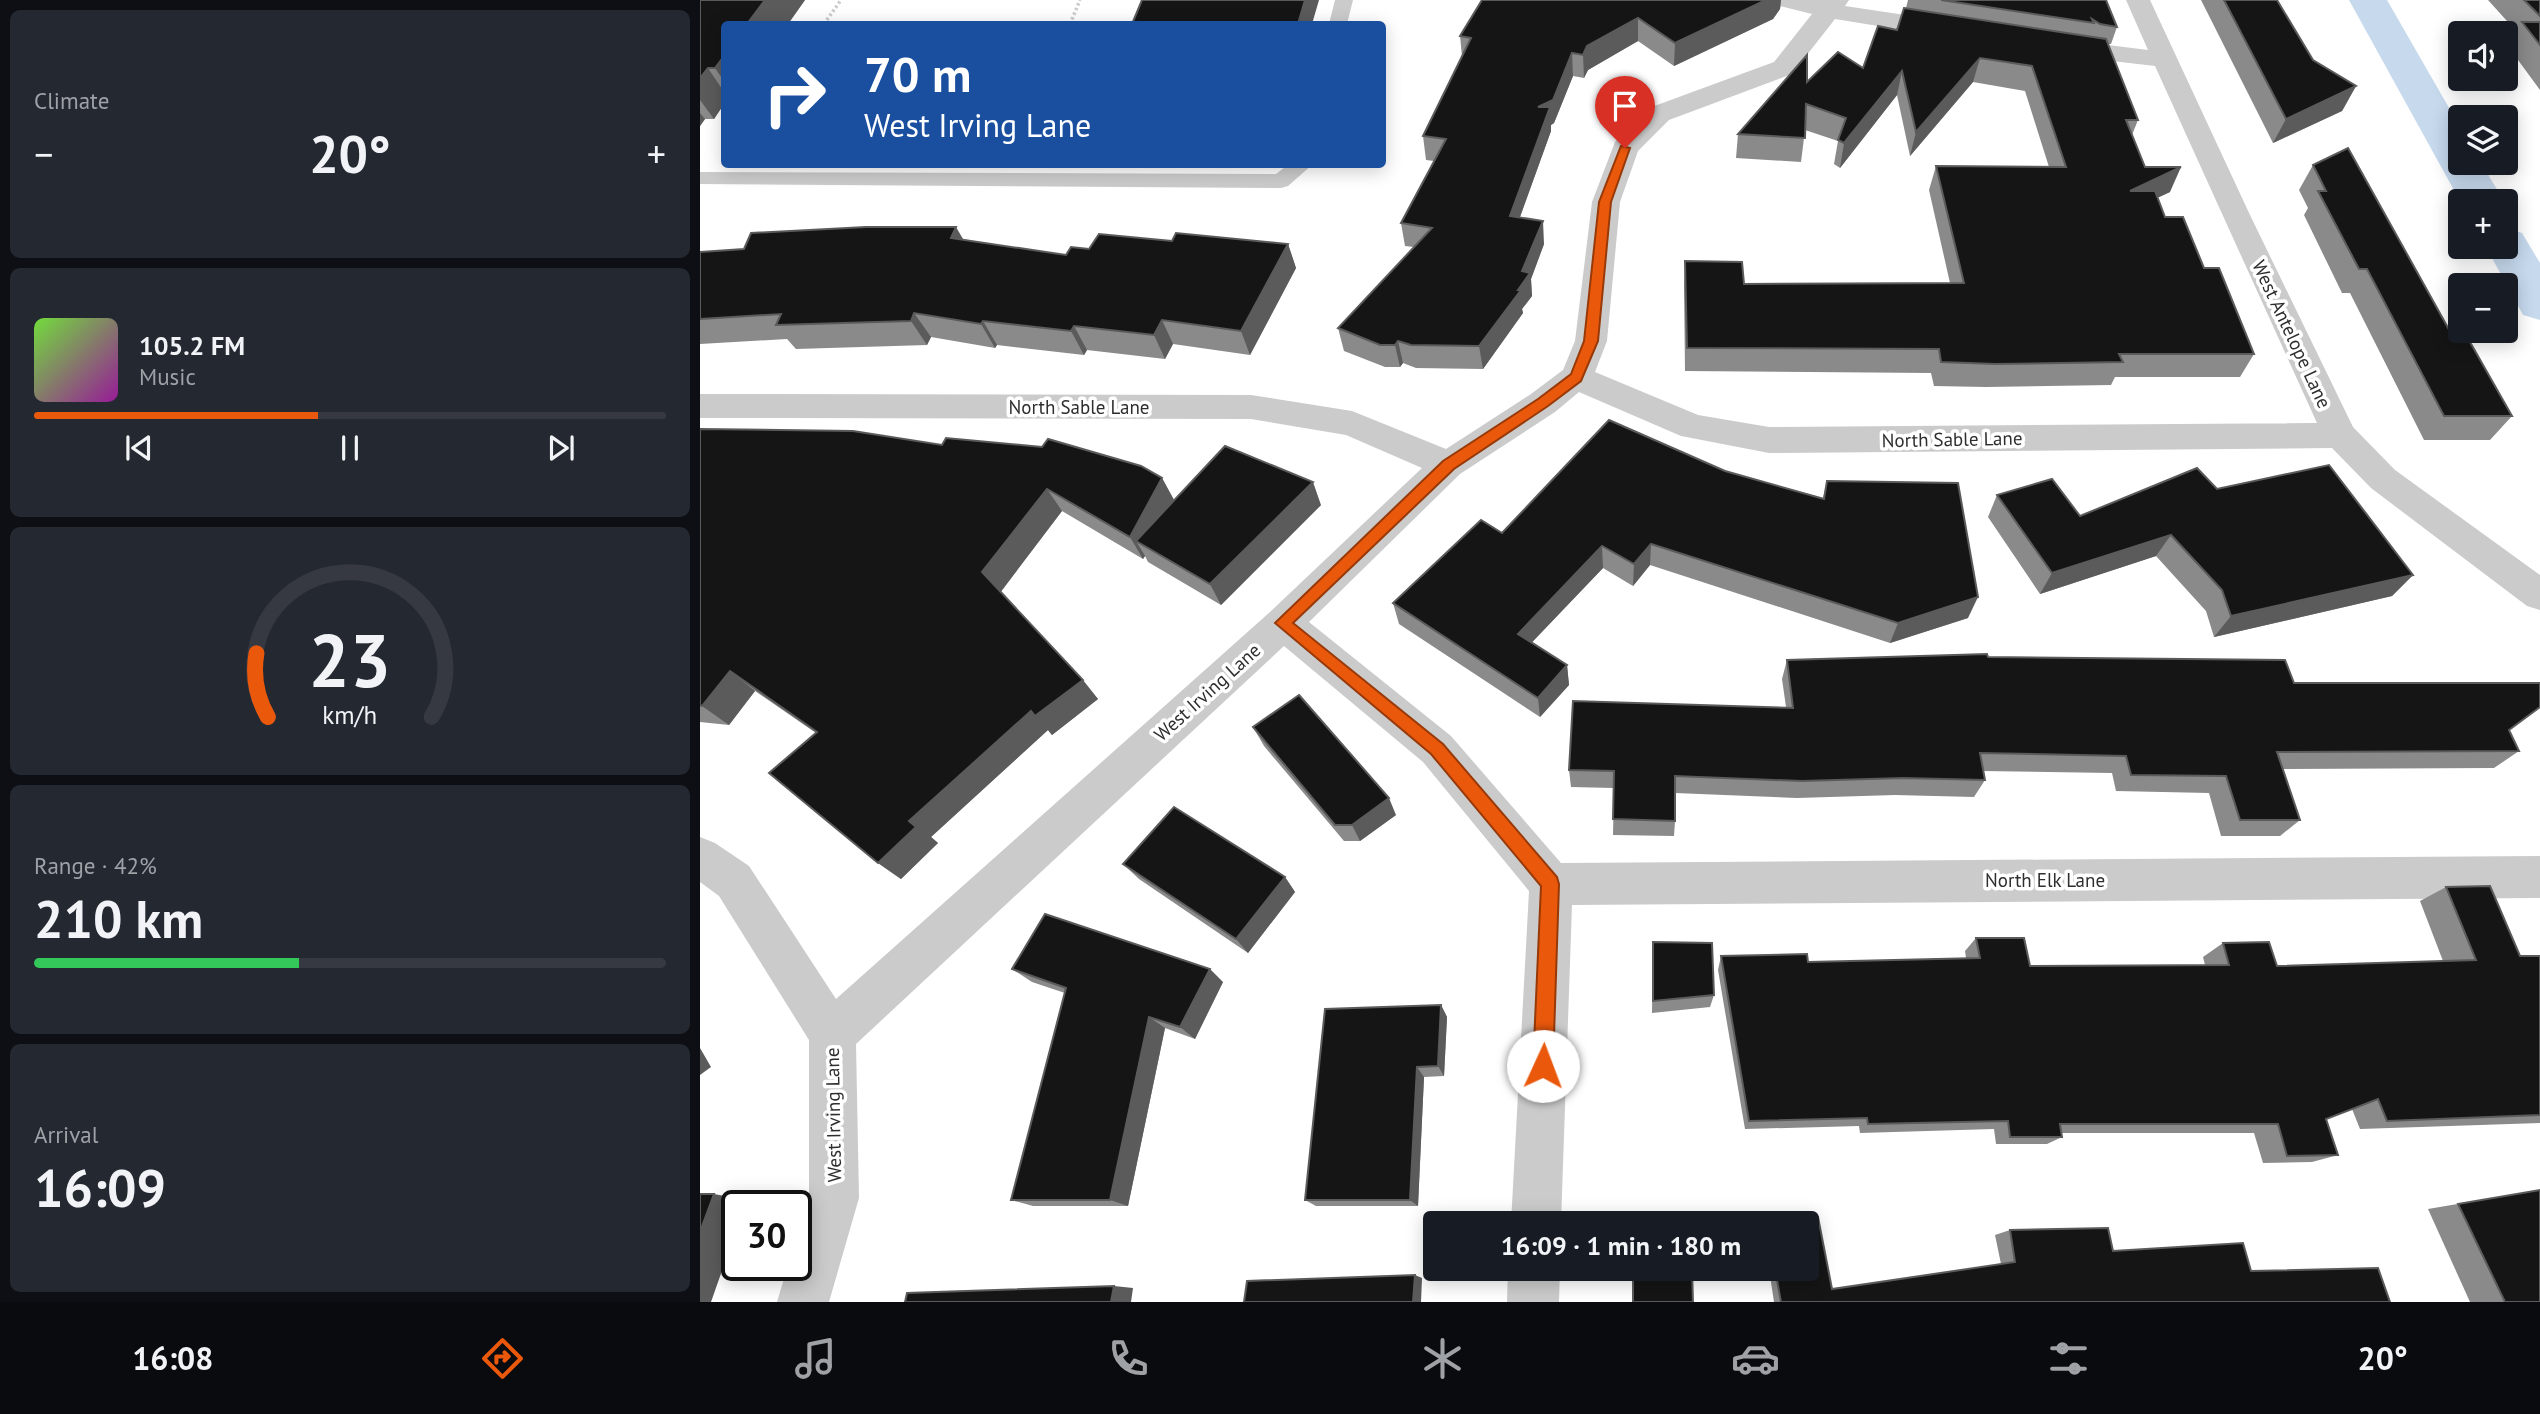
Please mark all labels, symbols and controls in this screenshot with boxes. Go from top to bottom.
map controls [2448,21,2518,343]
button: sound [2448,21,2518,91]
text: 70 m [864,42,971,106]
icon: right [749,49,840,140]
pin [1595,76,1655,148]
text: Climate [34,86,109,115]
icon: arrive [1606,87,1644,125]
text: West Irving Lane [864,104,1091,146]
button: layers [2448,105,2518,175]
text: 20° [309,120,391,187]
text: − [34,129,53,178]
text: + [647,129,666,178]
button: + [2448,189,2518,259]
street label: West Antelope Lane [2247,256,2337,412]
button: − [2448,273,2518,343]
text: 105.2 FM [139,329,245,362]
text: Music [139,362,196,391]
street label: North Sable Lane [1009,395,1149,419]
street label: North Sable Lane [1881,426,2023,452]
icon: previous [120,429,158,467]
icon: pause [331,429,369,467]
icon: next [542,429,580,467]
text: 23 [309,613,391,707]
street label: West Irving Lane [1149,638,1265,746]
text: km/h [323,699,377,731]
text: Range · 42% [34,851,157,880]
street label: North Elk Lane [1985,868,2105,892]
text: 210 km [34,885,203,952]
position arrow [1506,1029,1580,1103]
street label: West Irving Lane [820,1047,846,1183]
text: Arrival [34,1120,98,1149]
text: 16:09 [34,1154,166,1221]
speed limit sign: 30 [721,1190,812,1281]
text: 16:09 · 1 min · 180 m [1501,1229,1741,1262]
icon: directions [478,1334,527,1383]
icon: music [791,1334,840,1383]
icon: phone [1104,1334,1153,1383]
icon: climate [1418,1334,1467,1383]
icon: car [1731,1334,1780,1383]
icon: filters [2044,1334,2093,1383]
text: 16:08 [132,1337,213,1379]
text: 20° [2358,1337,2408,1379]

